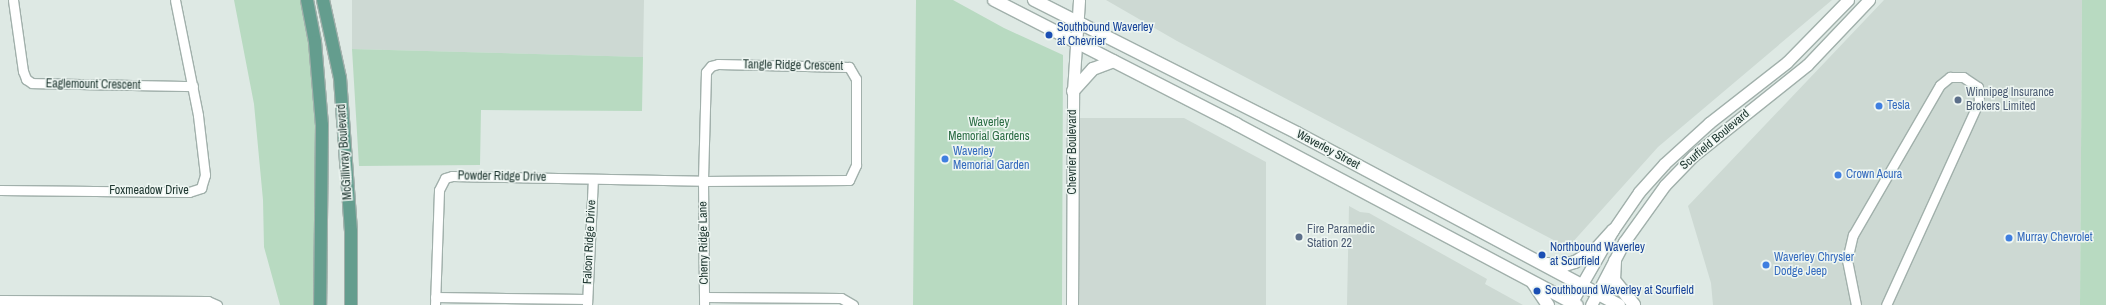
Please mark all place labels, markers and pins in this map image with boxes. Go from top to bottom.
place label: Southbound Waverley at Chevrier [1057,21,1153,49]
marker: Southbound Waverley at Chevrier [1044,30,1054,40]
place label: Winnipeg Insurance Brokers Limited [1966,86,2054,114]
marker: Winnipeg Insurance Brokers Limited [1953,95,1963,105]
place label: Tesla [1887,99,1910,113]
marker: Tesla [1874,101,1884,111]
place label: Waverley Memorial Garden [953,145,1030,173]
marker: Waverley Memorial Garden [940,154,950,164]
place label: Crown Acura [1846,168,1903,182]
marker: Crown Acura [1833,170,1843,180]
place label: Fire Paramedic Station 22 [1307,223,1375,251]
place label: Murray Chevrolet [2017,231,2092,245]
marker: Fire Paramedic Station 22 [1294,232,1304,242]
marker: Murray Chevrolet [2004,233,2014,243]
place label: Northbound Waverley at Scurfield [1550,241,1645,269]
marker: Northbound Waverley at Scurfield [1537,250,1547,260]
place label: Waverley Chrysler Dodge Jeep [1774,251,1854,279]
marker: Waverley Chrysler Dodge Jeep [1761,260,1771,270]
place label: Southbound Waverley at Scurfield [1545,284,1694,298]
marker: Southbound Waverley at Scurfield [1532,286,1542,296]

